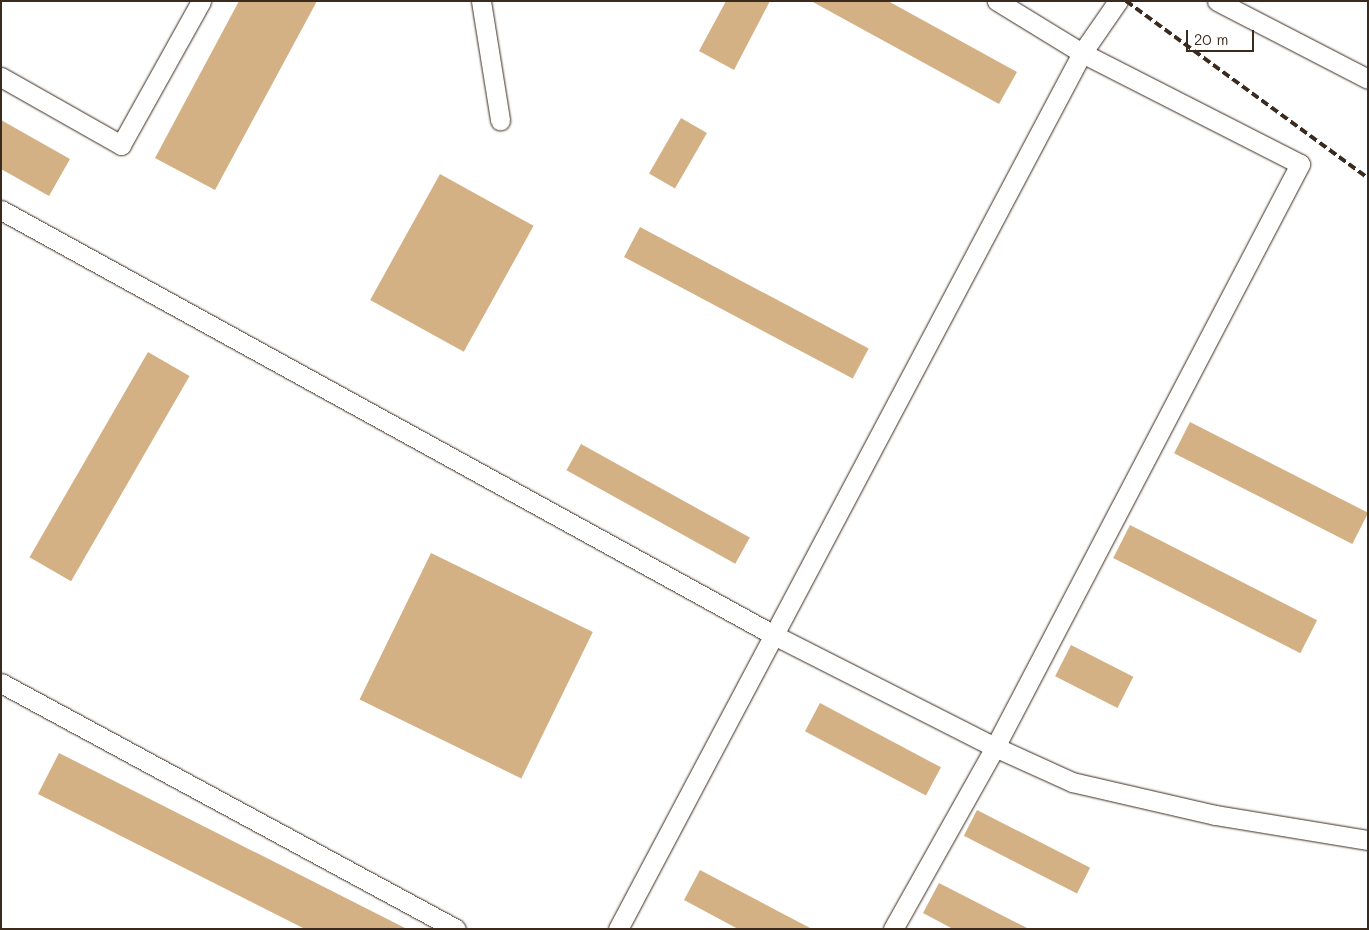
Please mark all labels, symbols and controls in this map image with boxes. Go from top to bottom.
scale bar [1189,20,1256,52]
text: 20 m [1194,29,1228,49]

